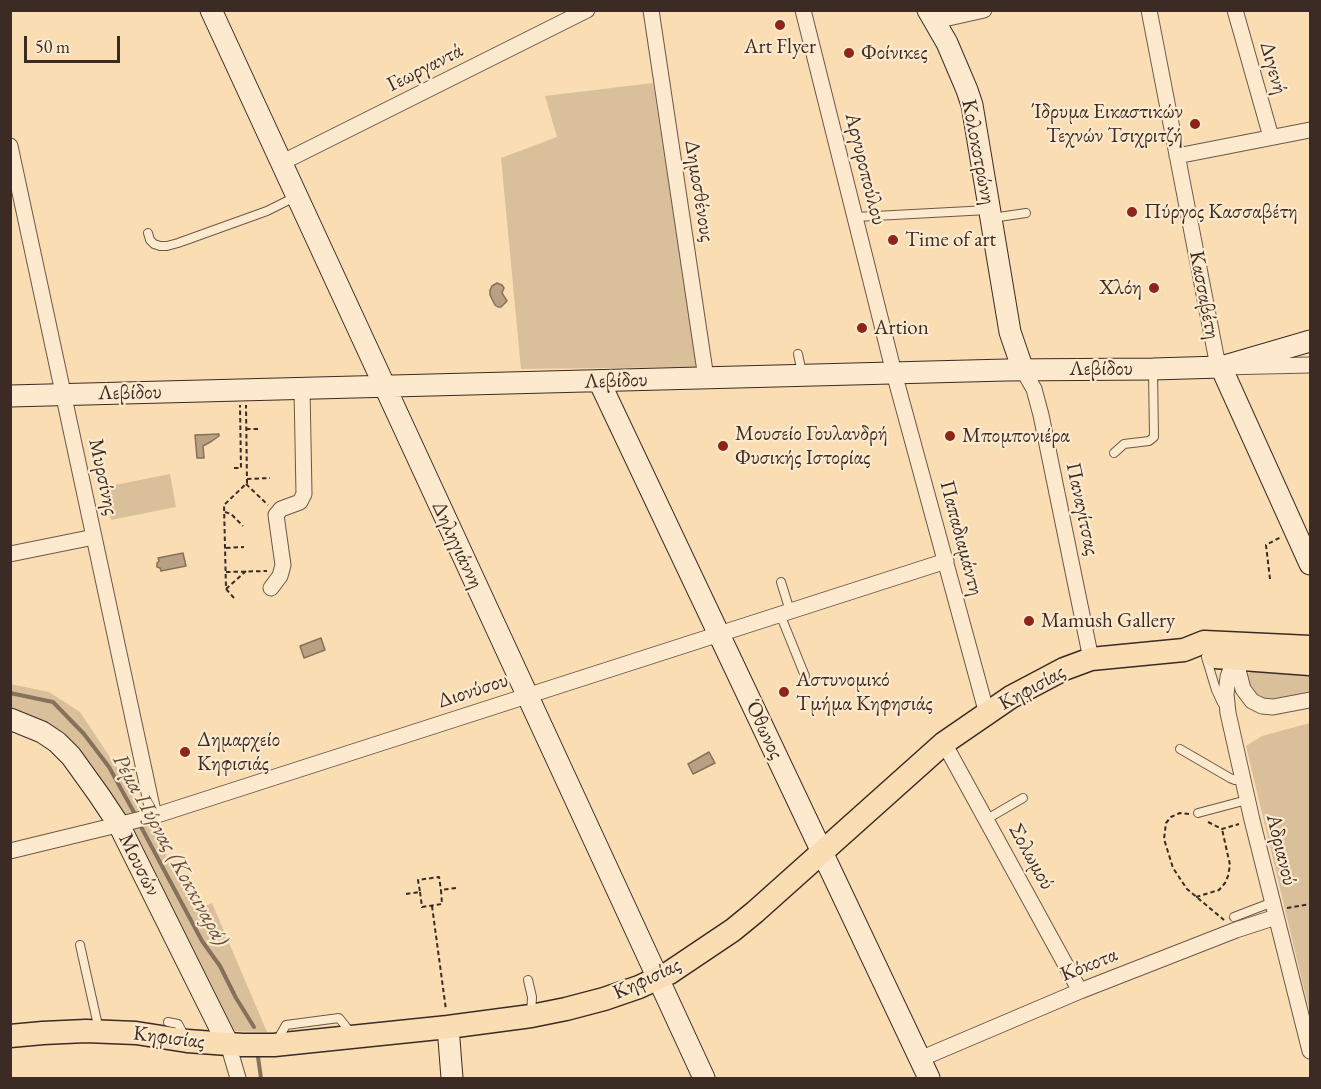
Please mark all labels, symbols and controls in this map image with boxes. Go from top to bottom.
marker: Art Flyer [773,18,787,32]
scale bar [27,24,123,62]
place label: Art Flyer [744,34,816,60]
text: 50 m [35,35,70,58]
street label: Γεωργαντά [383,38,467,98]
street label: Διγενή [1254,39,1292,97]
place label: Φοίνικες [861,40,928,66]
marker: Φοίνικες [842,46,856,60]
street label: Κολοκοτρώνη [955,97,1001,207]
place label: Ίδρυμα Εικαστικών Τεχνών Τσιχριτζή [1031,99,1183,149]
street label: Αργυροπούλου [839,110,891,228]
marker: Ίδρυμα Εικαστικών Τεχνών Τσιχριτζή [1188,117,1202,131]
street label: Δημοσθένους [679,138,719,244]
place label: Πύργος Κασσαβέτη [1144,199,1298,225]
marker: Πύργος Κασσαβέτη [1125,205,1139,219]
place label: Time of art [905,227,996,253]
marker: Time of art [886,233,900,247]
street label: Κασσαβέτη [1183,249,1225,341]
place label: Χλόη [1099,275,1142,301]
marker: Χλόη [1147,281,1161,295]
place label: Artion [874,315,929,341]
marker: Artion [855,321,869,335]
street label: Λεβίδου [1069,356,1133,382]
street label: Λεβίδου [584,367,648,395]
street label: Λεβίδου [98,380,162,406]
place label: Μουσείο Γουλανδρή Φυσικής Ιστορίας [735,421,888,471]
place label: Μπομπονιέρα [962,423,1070,449]
marker: Μπομπονιέρα [943,429,957,443]
street label: Μυρσίνης [83,437,123,517]
marker: Μουσείο Γουλανδρή Φυσικής Ιστορίας [716,439,730,453]
street label: Παναγίτσας [1060,460,1104,558]
street label: Παπαδιαμάντη [934,478,988,598]
street label: Δηληγιάννη [426,497,488,593]
place label: Mamush Gallery [1041,608,1175,634]
marker: Mamush Gallery [1022,614,1036,628]
street label: Κηφισίας [994,660,1070,716]
place label: Αστυνομικό Τμήμα Κηφησιάς [796,667,933,717]
street label: Διονύσου [435,668,511,714]
marker: Αστυνομικό Τμήμα Κηφησιάς [777,685,791,699]
street label: Όθωνος [739,697,789,763]
place label: Δημαρχείο Κηφισιάς [197,727,280,777]
marker: Δημαρχείο Κηφισιάς [178,745,192,759]
water label: Ρέμα Πύρνας (Κοκκιναρά) [106,749,234,951]
street label: Αδριανού [1260,812,1302,888]
street label: Σολωμού [1003,820,1059,894]
street label: Μουσών [113,830,165,900]
street label: Κόκοτα [1057,942,1121,988]
street label: Κηφισίας [609,952,685,1006]
street label: Κηφισίας [132,1021,206,1055]

